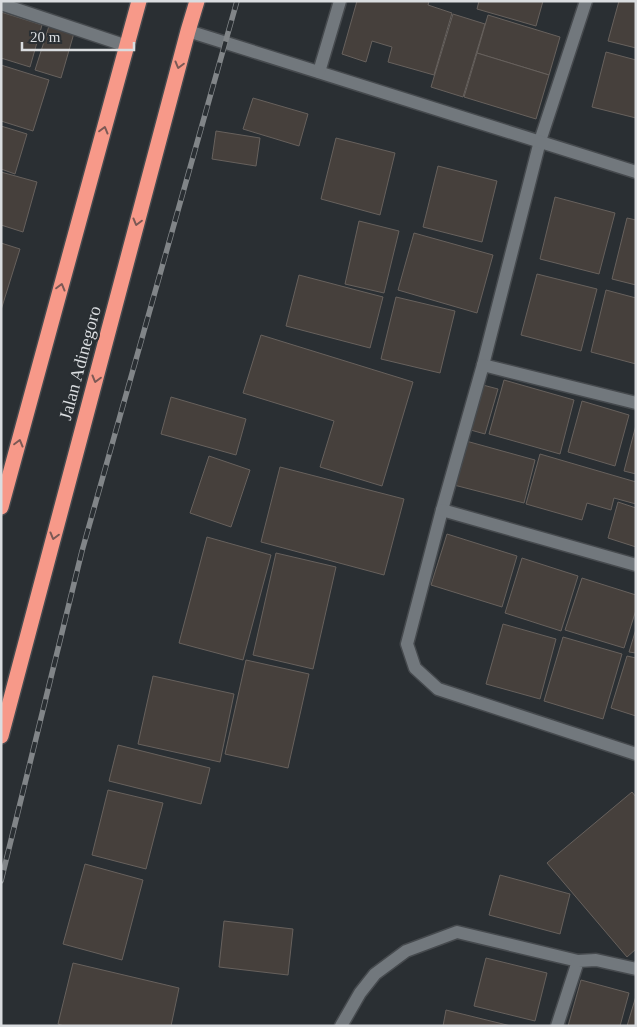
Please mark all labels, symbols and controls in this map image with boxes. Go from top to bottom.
scale bar [22,20,135,52]
text: 20 m [30,29,61,45]
one-way arrow [174,60,184,68]
one-way arrow [98,125,109,134]
one-way arrow [132,218,143,226]
one-way arrow [55,282,66,291]
street label: Jalan Adinegoro [55,304,105,422]
one-way arrow [91,375,101,383]
one-way arrow [13,440,23,448]
one-way arrow [49,532,60,541]

